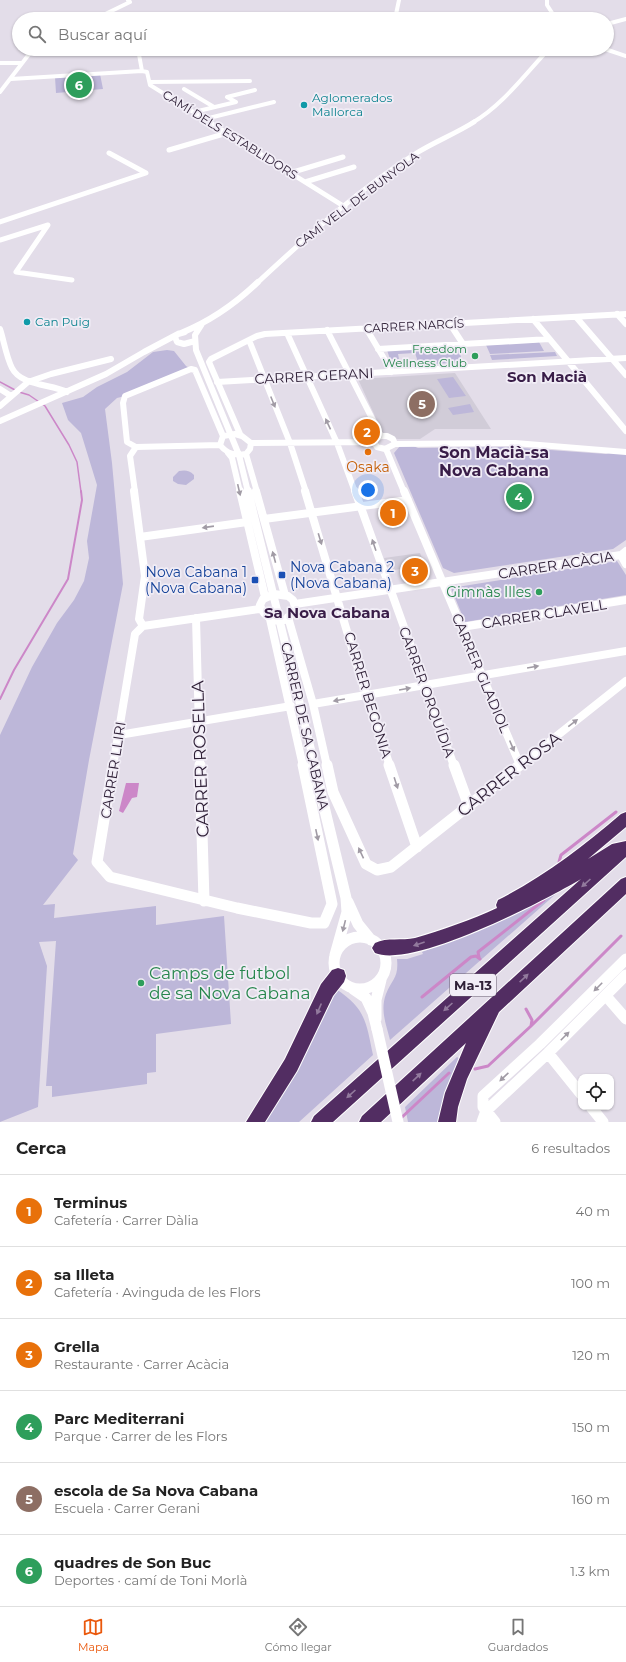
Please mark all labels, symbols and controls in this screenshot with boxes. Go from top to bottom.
search box [12,12,614,56]
icon: search [26,23,48,45]
text: Buscar aquí [58,25,147,44]
pin: 6 [66,70,92,100]
street label: CAMÍ DELS ESTABLIDORS [160,87,301,182]
place label: Aglomerados Mallorca [312,90,393,119]
marker: Aglomerados Mallorca [299,100,309,110]
street label: CAMÍ VELL DE BUNYOLA [292,148,422,251]
place label: Can Puig [35,314,90,329]
street label: CARRER NARCÍS [363,315,465,336]
marker: Can Puig [22,317,32,327]
place label: Freedom Wellness Club [382,341,467,370]
marker: Freedom Wellness Club [470,351,480,361]
street label: CARRER GERANI [254,364,374,388]
district label: Son Macià [507,367,587,386]
pin: 5 [409,389,435,419]
one-way arrow [271,397,277,409]
pin: 2 [354,417,380,447]
one-way arrow [325,418,331,430]
district label: Son Macià-sa Nova Cabana [439,443,549,480]
marker: Osaka [363,447,373,457]
place label: Osaka [346,458,390,476]
your location [358,480,378,500]
pin: 4 [506,482,532,512]
one-way arrow [237,484,243,496]
pin: 1 [380,498,406,528]
one-way arrow [202,524,214,530]
one-way arrow [317,533,323,545]
one-way arrow [370,539,376,551]
street label: CARRER ACÀCIA [497,547,616,583]
one-way arrow [271,551,277,563]
pin: 3 [402,556,428,586]
place label: Nova Cabana 2 (Nova Cabana) [290,558,394,592]
place label: Nova Cabana 1 (Nova Cabana) [145,563,247,597]
marker: Nova Cabana 2 (Nova Cabana) [277,570,287,580]
marker: Nova Cabana 1 (Nova Cabana) [250,575,260,585]
place label: Gimnàs Illes [446,583,531,601]
marker: Gimnàs Illes [534,587,544,597]
street label: CARRER CLAVELL [480,595,608,633]
district label: Sa Nova Cabana [264,603,390,622]
street label: CARRER GLADIOL [448,611,515,736]
street label: CARRER ORQUÍDIA [395,624,459,761]
street label: CARRER BEGÒNIA [340,630,396,761]
street label: CARRER DE SA CABANA [277,640,333,813]
one-way arrow [527,664,539,670]
street label: CARRER ROSELLA [187,679,213,838]
one-way arrow [399,686,411,692]
one-way arrow [333,697,346,703]
one-way arrow [567,719,578,728]
street label: CARRER LLIRI [96,720,130,820]
street label: CARRER ROSA [453,727,565,821]
one-way arrow [509,741,515,752]
one-way arrow [393,778,399,790]
one-way arrow [315,829,321,841]
one-way arrow [358,847,364,859]
one-way arrow [582,878,591,887]
one-way arrow [340,920,346,933]
one-way arrow [412,941,424,947]
place label: Camps de futbol de sa Nova Cabana [149,963,311,1003]
road number: Ma-13 [450,974,496,996]
one-way arrow [519,974,529,983]
marker: Camps de futbol de sa Nova Cabana [136,978,146,988]
one-way arrow [593,982,603,992]
one-way arrow [443,1002,453,1012]
one-way arrow [315,1004,321,1016]
one-way arrow [560,1031,570,1041]
one-way arrow [412,1072,423,1081]
one-way arrow [500,1072,509,1081]
map controls [578,1074,614,1110]
button: locate [578,1074,614,1110]
one-way arrow [346,1089,356,1099]
text: Cerca [16,1138,66,1158]
text: 6 resultados [531,1140,610,1156]
text: Terminus [54,1193,127,1212]
text: 1 [26,1203,32,1219]
text: 40 m [576,1203,610,1219]
text: Cafetería · Carrer Dàlia [54,1212,199,1228]
text: sa Illeta [54,1265,114,1284]
text: 2 [25,1275,33,1291]
text: 100 m [571,1275,610,1291]
text: Cafetería · Avinguda de les Flors [54,1284,261,1300]
text: Grella [54,1337,100,1356]
text: 3 [25,1347,33,1363]
text: 120 m [572,1347,610,1363]
text: Restaurante · Carrer Acàcia [54,1356,229,1372]
text: Parc Mediterrani [54,1409,184,1428]
text: 4 [25,1419,33,1435]
text: 150 m [572,1419,610,1435]
text: Parque · Carrer de les Flors [54,1428,227,1444]
text: escola de Sa Nova Cabana [54,1481,258,1500]
text: 5 [25,1491,33,1507]
text: 160 m [572,1491,610,1507]
text: Escuela · Carrer Gerani [54,1500,200,1516]
text: quadres de Son Buc [54,1553,211,1572]
text: 6 [25,1563,33,1579]
text: 1.3 km [570,1563,610,1579]
text: Deportes · camí de Toni Morlà [54,1572,247,1588]
tab: Mapa [78,1616,109,1654]
tab: Cómo llegar [265,1616,332,1654]
tab: Guardados [488,1616,548,1654]

